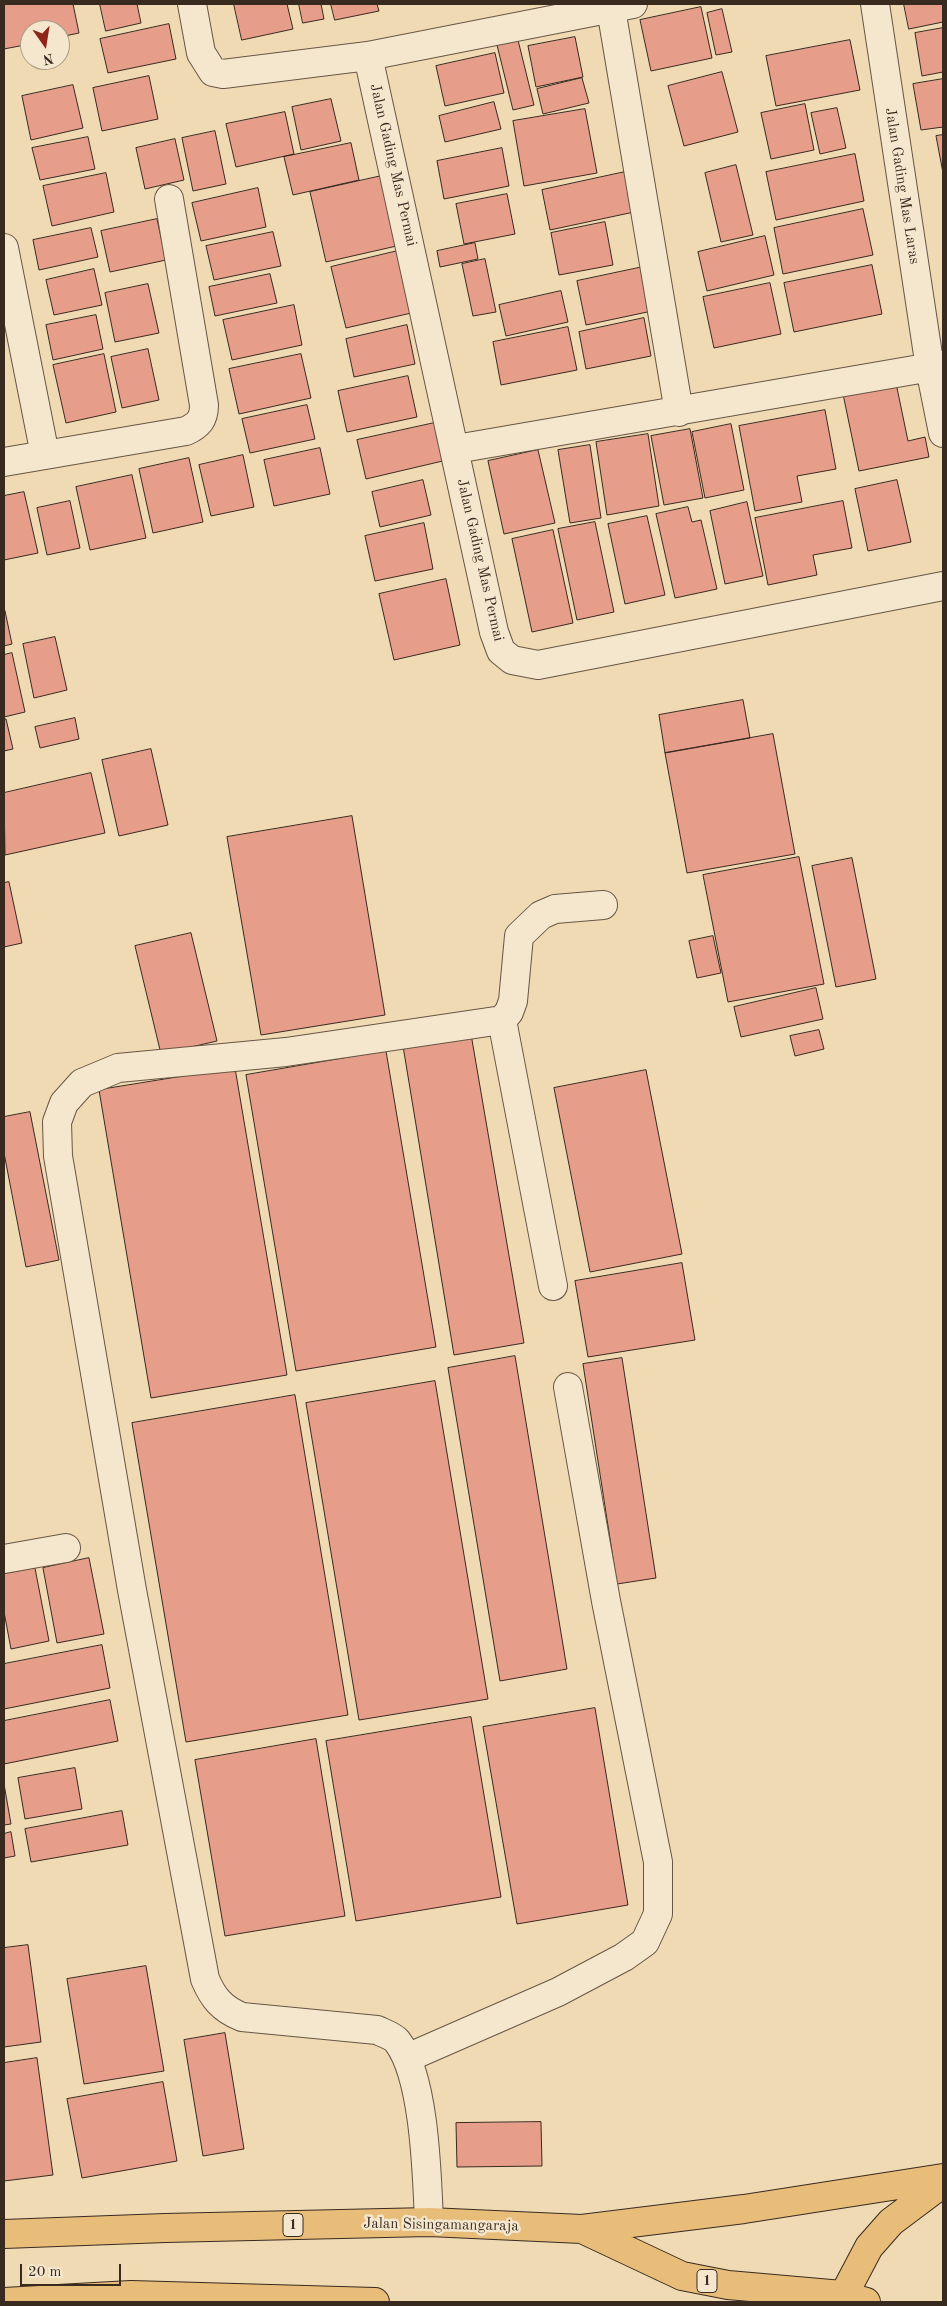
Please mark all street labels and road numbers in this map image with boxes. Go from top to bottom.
street label: Jalan Gading Mas Permai [366,82,420,248]
street label: Jalan Gading Mas Laras [881,107,923,265]
street label: Jalan Gading Mas Permai [453,477,507,643]
road number: 1 [283,2214,303,2236]
street label: Jalan Sisingamangaraja [363,2215,519,2235]
road number: 1 [697,2270,717,2292]

